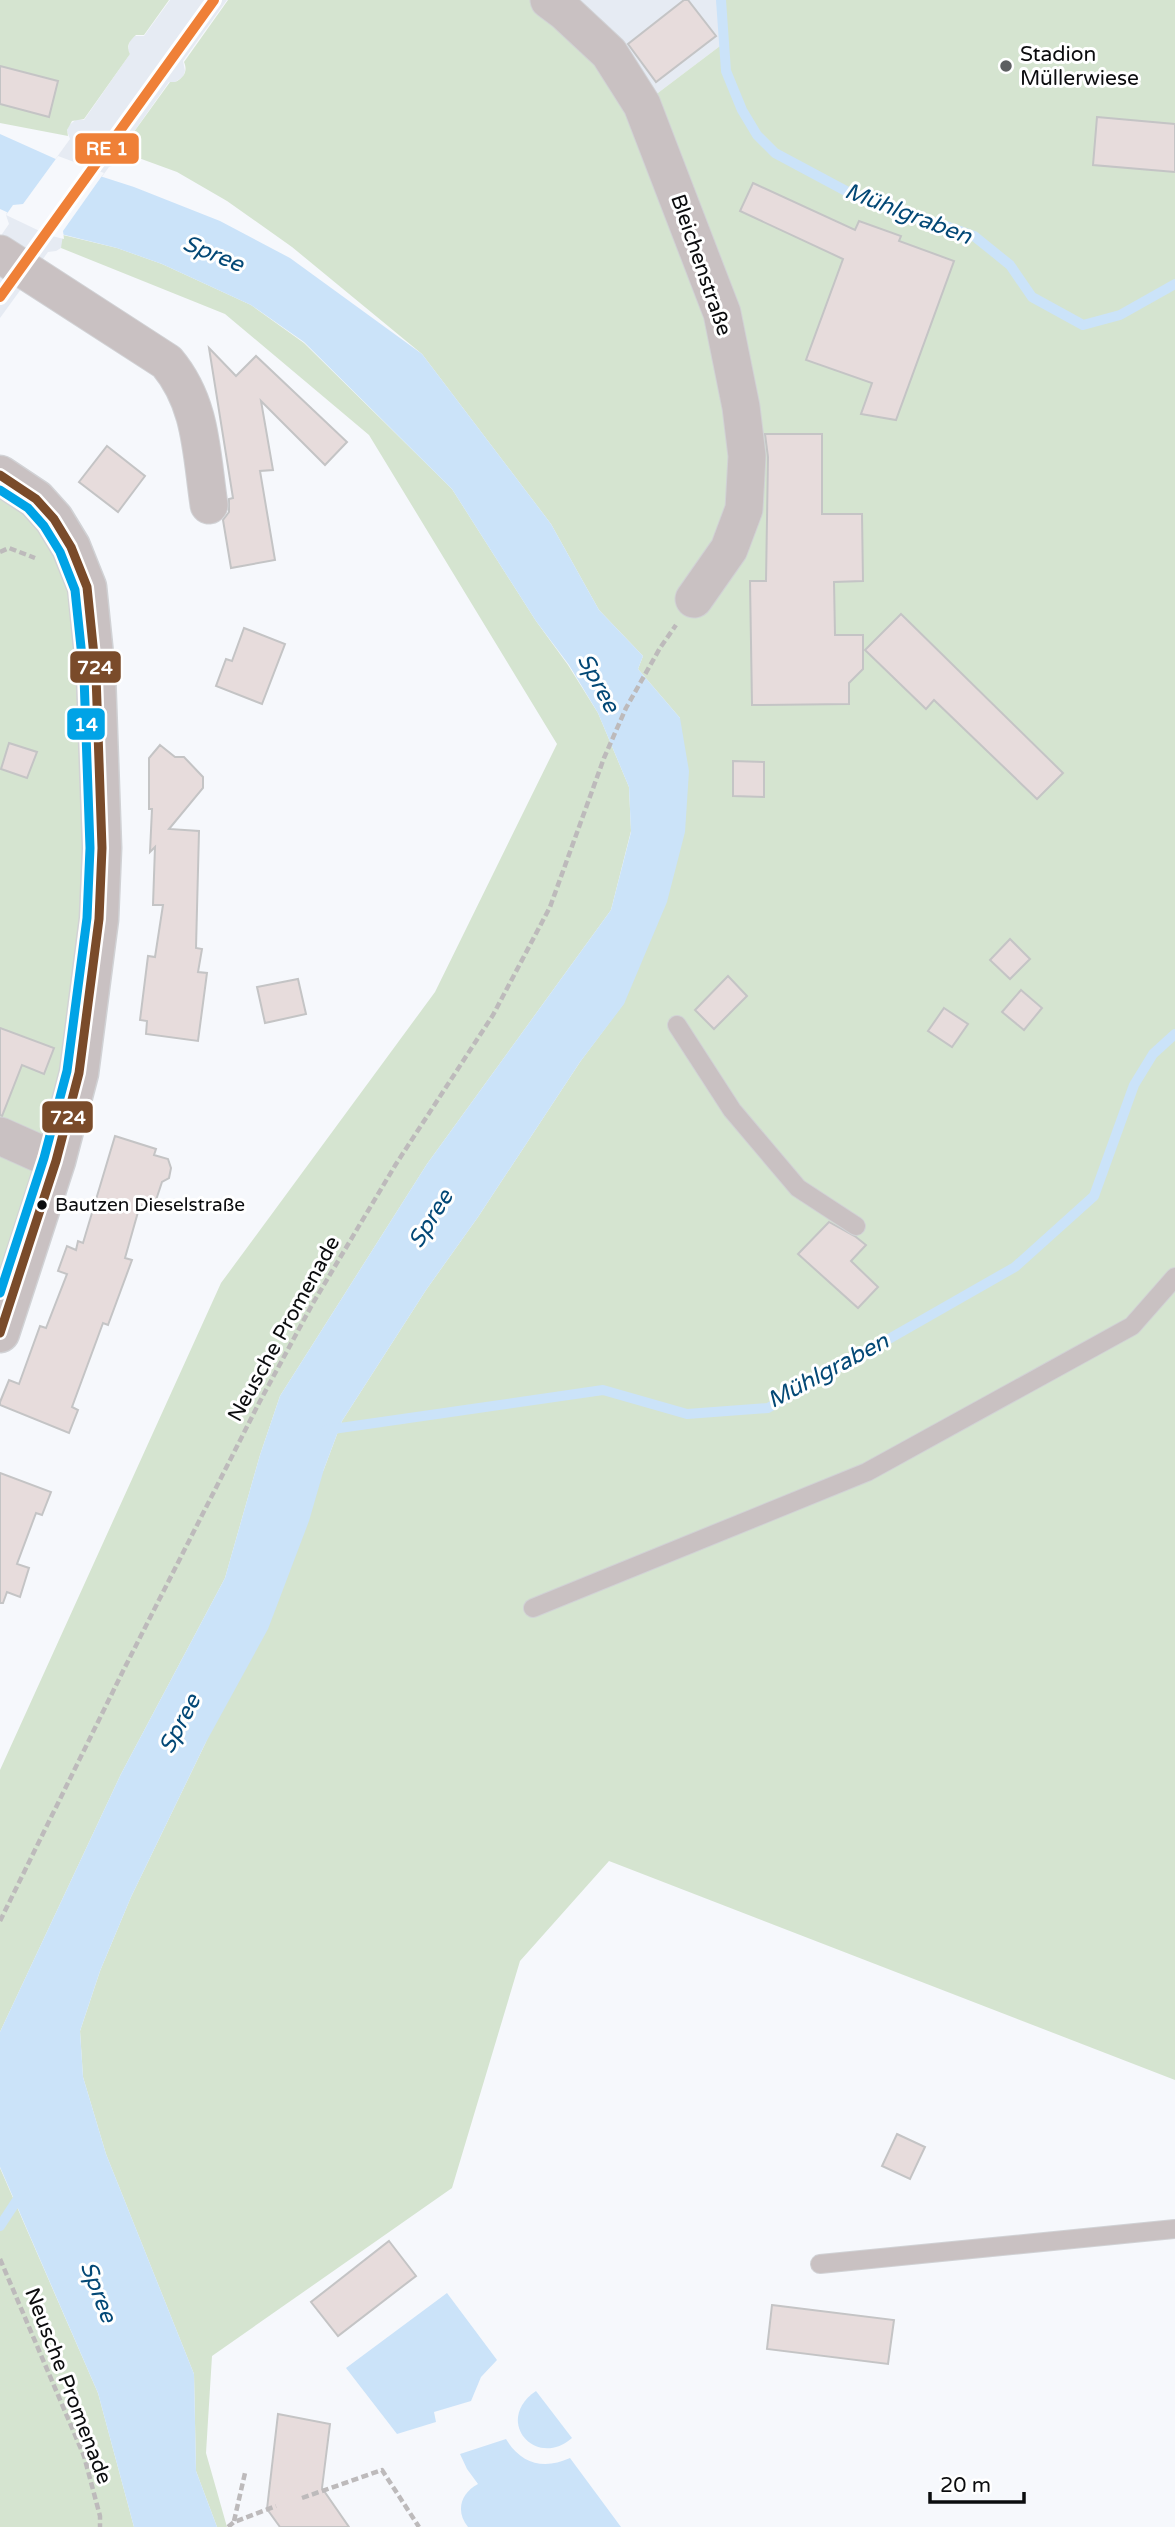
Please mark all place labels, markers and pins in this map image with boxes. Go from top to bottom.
place label: Stadion Müllerwiese [1020,42,1139,91]
marker: Stadion Müllerwiese [998,58,1014,74]
place label: Bautzen Dieselstraße [55,1194,245,1216]
marker: Bautzen Dieselstraße [35,1198,49,1212]

